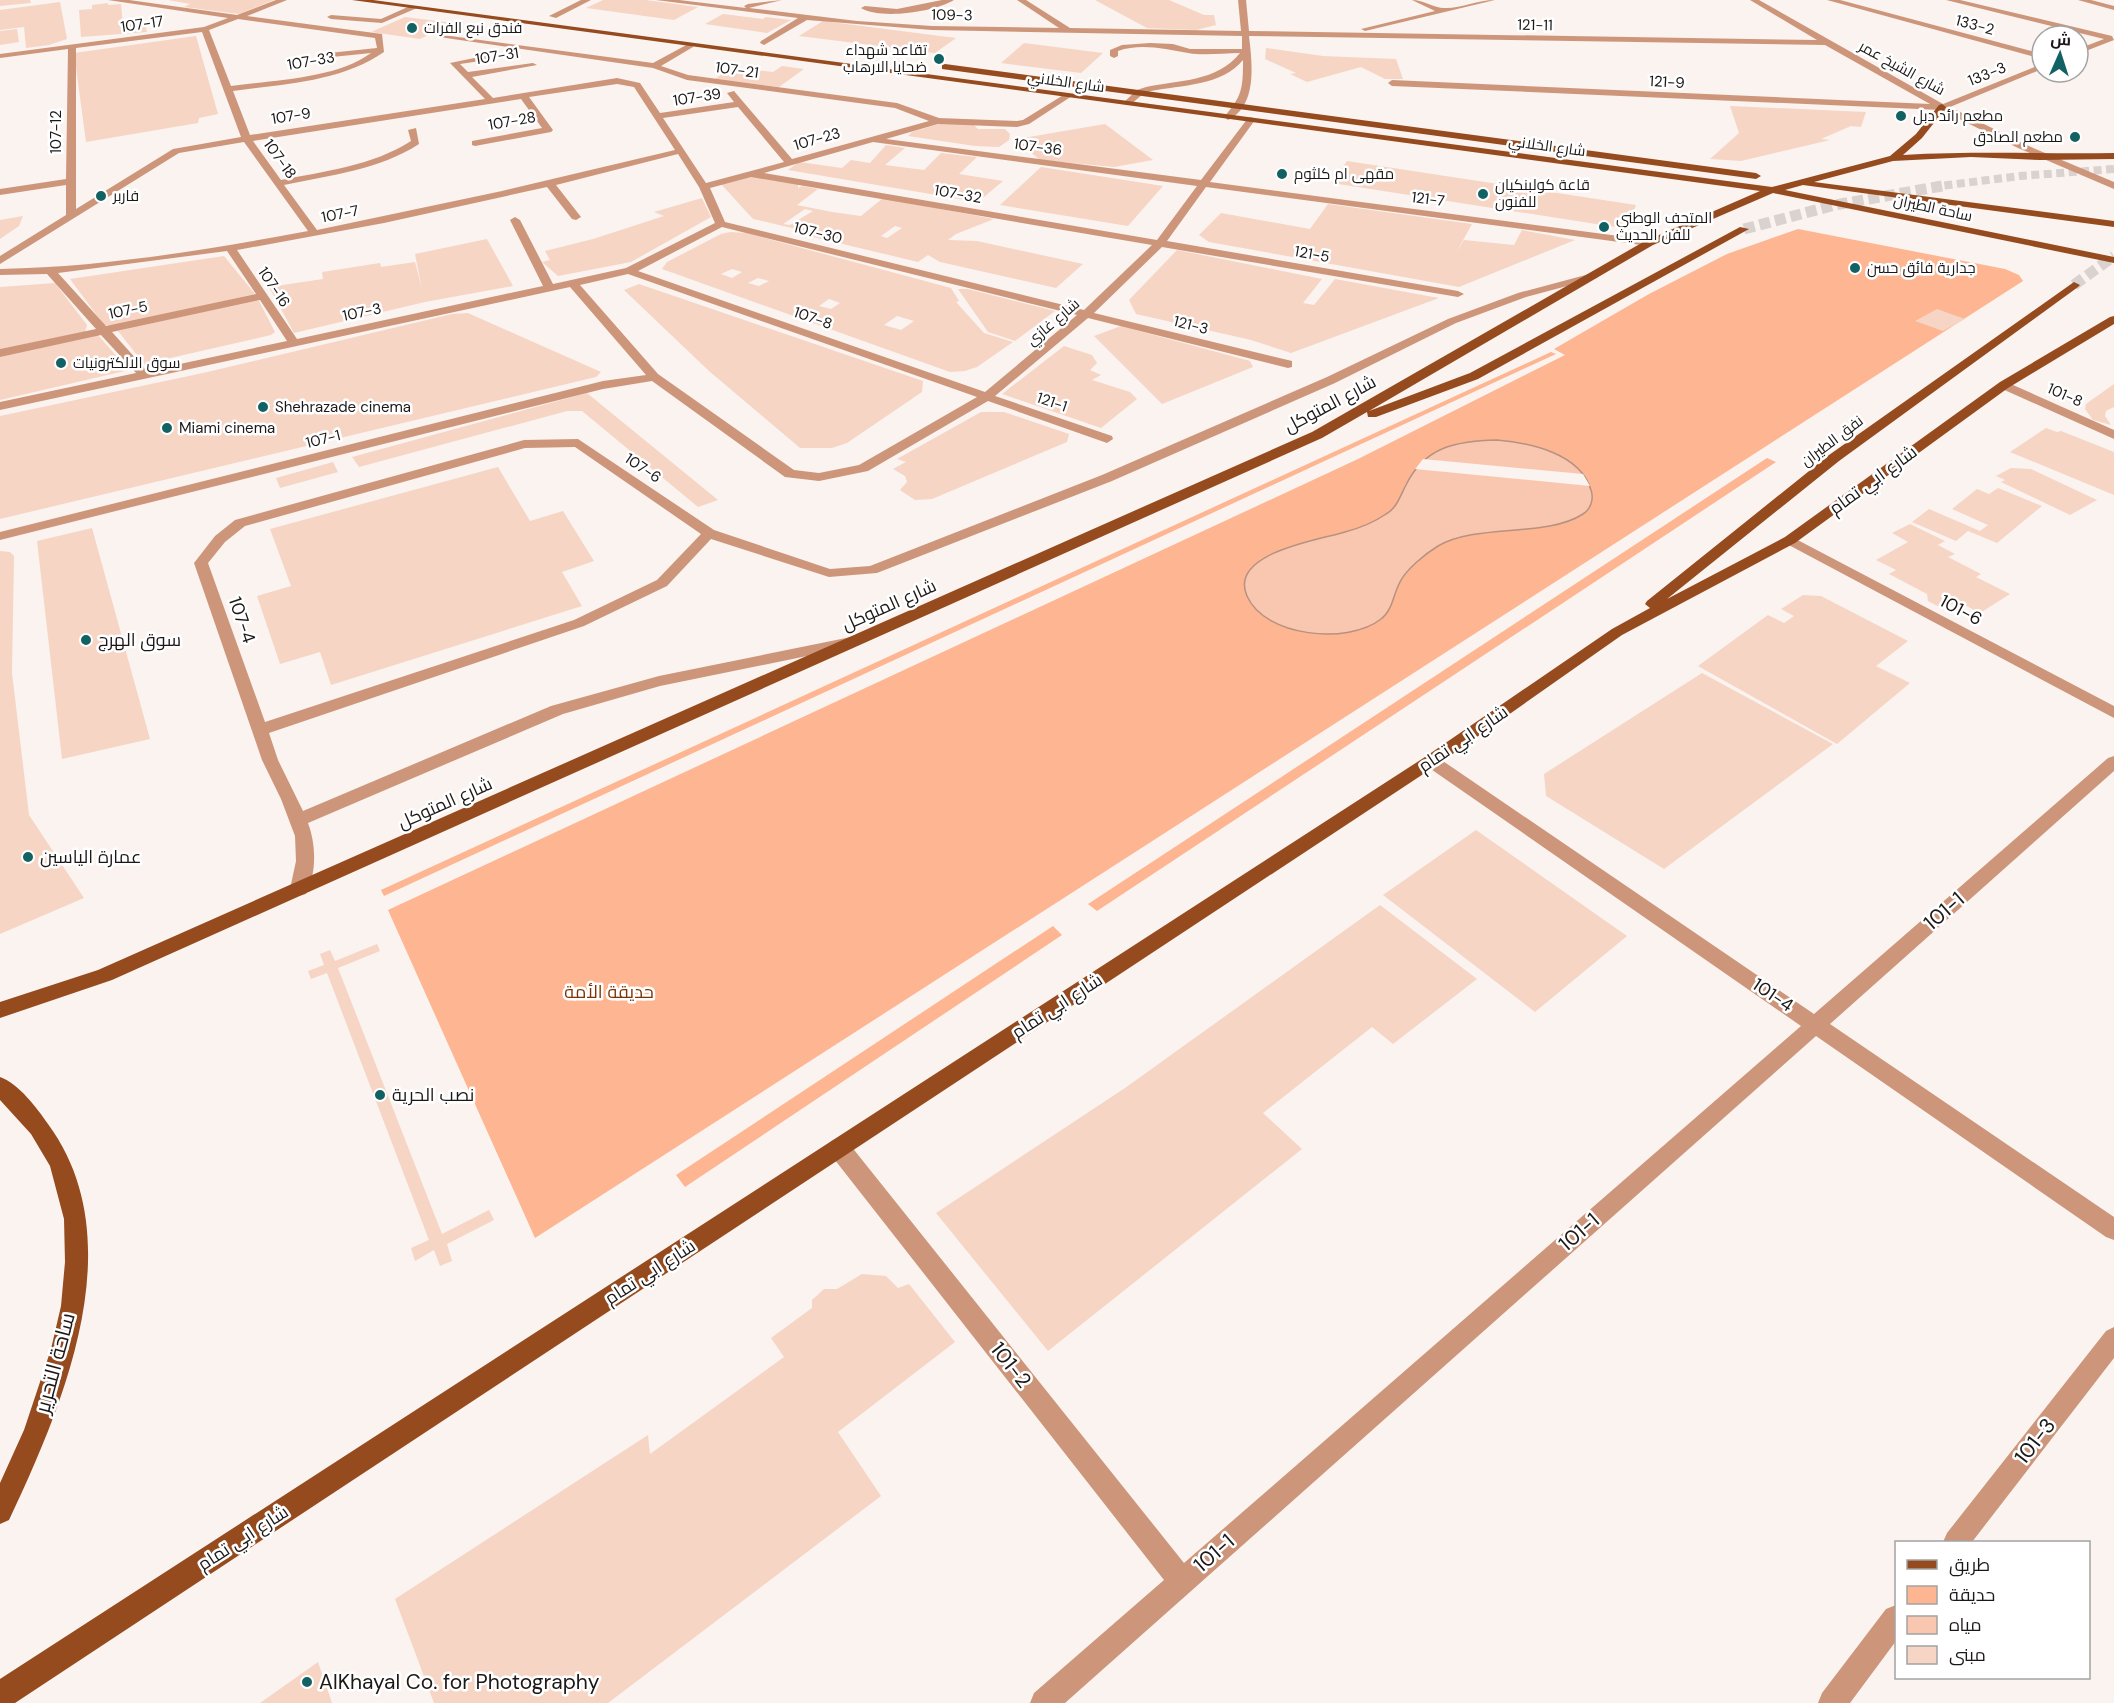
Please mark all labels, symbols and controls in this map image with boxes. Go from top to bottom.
street label: 109-3 [931,5,973,25]
street label: 133-2 [1953,10,1997,40]
street label: 107-17 [119,11,165,37]
street label: 121-11 [1517,15,1553,35]
place label: فندق نبع الفرات [424,18,522,39]
marker: فندق نبع الفرات [405,21,419,35]
north arrow [2030,24,2090,84]
text: ش [2050,28,2072,51]
street label: شارع الشيخ عمر [1854,36,1949,101]
place label: تقاعد شهداء ضحايا الارهاب [843,40,927,77]
street label: 107-31 [474,43,520,69]
street label: 107-33 [286,47,336,75]
marker: تقاعد شهداء ضحايا الارهاب [932,52,946,66]
street label: 107-21 [714,57,760,83]
street label: 133-3 [1965,57,2009,91]
street label: شارع الخلاني [1026,67,1106,99]
street label: 121-9 [1649,71,1685,93]
street label: 107-39 [672,83,722,111]
street label: 107-9 [270,103,312,129]
place label: مطعم رائد دبل [1913,106,2003,126]
street label: 107-28 [487,107,537,135]
marker: مطعم رائد دبل [1894,109,1908,123]
street label: 107-12 [46,110,66,154]
street label: 107-23 [791,123,843,155]
place label: مطعم الصادق [1973,127,2063,147]
marker: مطعم الصادق [2068,130,2082,144]
street label: شارع الخلاني [1507,131,1587,163]
street label: 107-36 [1013,134,1063,160]
street label: 107-18 [259,135,301,183]
place label: مقهى ام كلثوم [1294,164,1394,184]
marker: مقهى ام كلثوم [1275,167,1289,181]
place label: قاعة كولبنكيان للفنون [1495,175,1590,212]
street label: 107-32 [933,180,983,208]
place label: فاربر [112,186,139,206]
street label: 121-7 [1410,187,1446,211]
marker: قاعة كولبنكيان للفنون [1476,187,1490,201]
marker: فاربر [94,189,108,203]
street label: ساحة الطيران [1892,190,1974,226]
street label: 107-7 [320,201,360,227]
place label: المتحف الوطني للفن الحديث [1616,208,1712,245]
street label: 107-30 [792,217,844,249]
marker: المتحف الوطني للفن الحديث [1597,220,1611,234]
street label: 121-5 [1293,241,1331,267]
place label: جدارية فائق حسن [1867,258,1976,278]
marker: جدارية فائق حسن [1848,261,1862,275]
street label: 107-16 [253,263,295,311]
street label: شارع غازي [1022,294,1085,352]
street label: 107-5 [107,296,149,324]
street label: 107-3 [341,298,383,326]
street label: 107-8 [791,302,835,334]
street label: 121-3 [1172,311,1210,339]
place label: سوق الالكترونيات [73,353,180,373]
marker: سوق الالكترونيات [54,356,68,370]
street label: شارع المتوكل [1280,370,1380,438]
street label: 101-8 [2044,378,2086,412]
street label: 121-1 [1034,388,1070,416]
place label: Shehrazade cinema [275,397,411,417]
marker: Shehrazade cinema [256,400,270,414]
street label: نفق الطيران [1797,411,1867,471]
place label: Miami cinema [179,418,275,438]
marker: Miami cinema [160,421,174,435]
street label: 107-1 [304,425,342,453]
street label: شارع ابي تمام [1824,440,1923,522]
street label: 107-6 [621,449,665,487]
street label: شارع المتوكل [838,573,940,637]
street label: 101-6 [1936,589,1986,631]
street label: 107-4 [223,594,261,646]
place label: سوق الهرج [98,628,181,652]
marker: سوق الهرج [79,633,93,647]
street label: شارع ابي تمام [1413,700,1514,780]
street label: شارع المتوكل [394,771,496,835]
place label: عمارة الياسين [40,845,141,869]
marker: عمارة الياسين [21,850,35,864]
street label: 101-1 [1918,886,1970,936]
street label: شارع ابي تمام [1007,968,1108,1046]
street label: 101-4 [1748,973,1798,1017]
park label: حديقة الأمة [564,980,654,1004]
place label: نصب الحرية [392,1083,474,1107]
marker: نصب الحرية [373,1088,387,1102]
street label: 101-1 [1553,1207,1605,1257]
street label: شارع ابي تمام [600,1234,701,1312]
street label: ساحة التحرير [28,1310,82,1417]
street label: 101-2 [984,1336,1038,1394]
street label: 101-3 [2008,1412,2062,1470]
street label: شارع ابي تمام [193,1500,294,1578]
street label: 101-1 [1188,1528,1240,1578]
legend [1895,1541,2090,1679]
text: طريق [1949,1553,1990,1577]
text: حديقة [1949,1583,1995,1607]
text: مياه [1949,1613,1982,1637]
text: مبنى [1949,1643,1986,1667]
place label: AlKhayal Co. for Photography [319,1668,600,1696]
marker: AlKhayal Co. for Photography [300,1675,314,1689]

